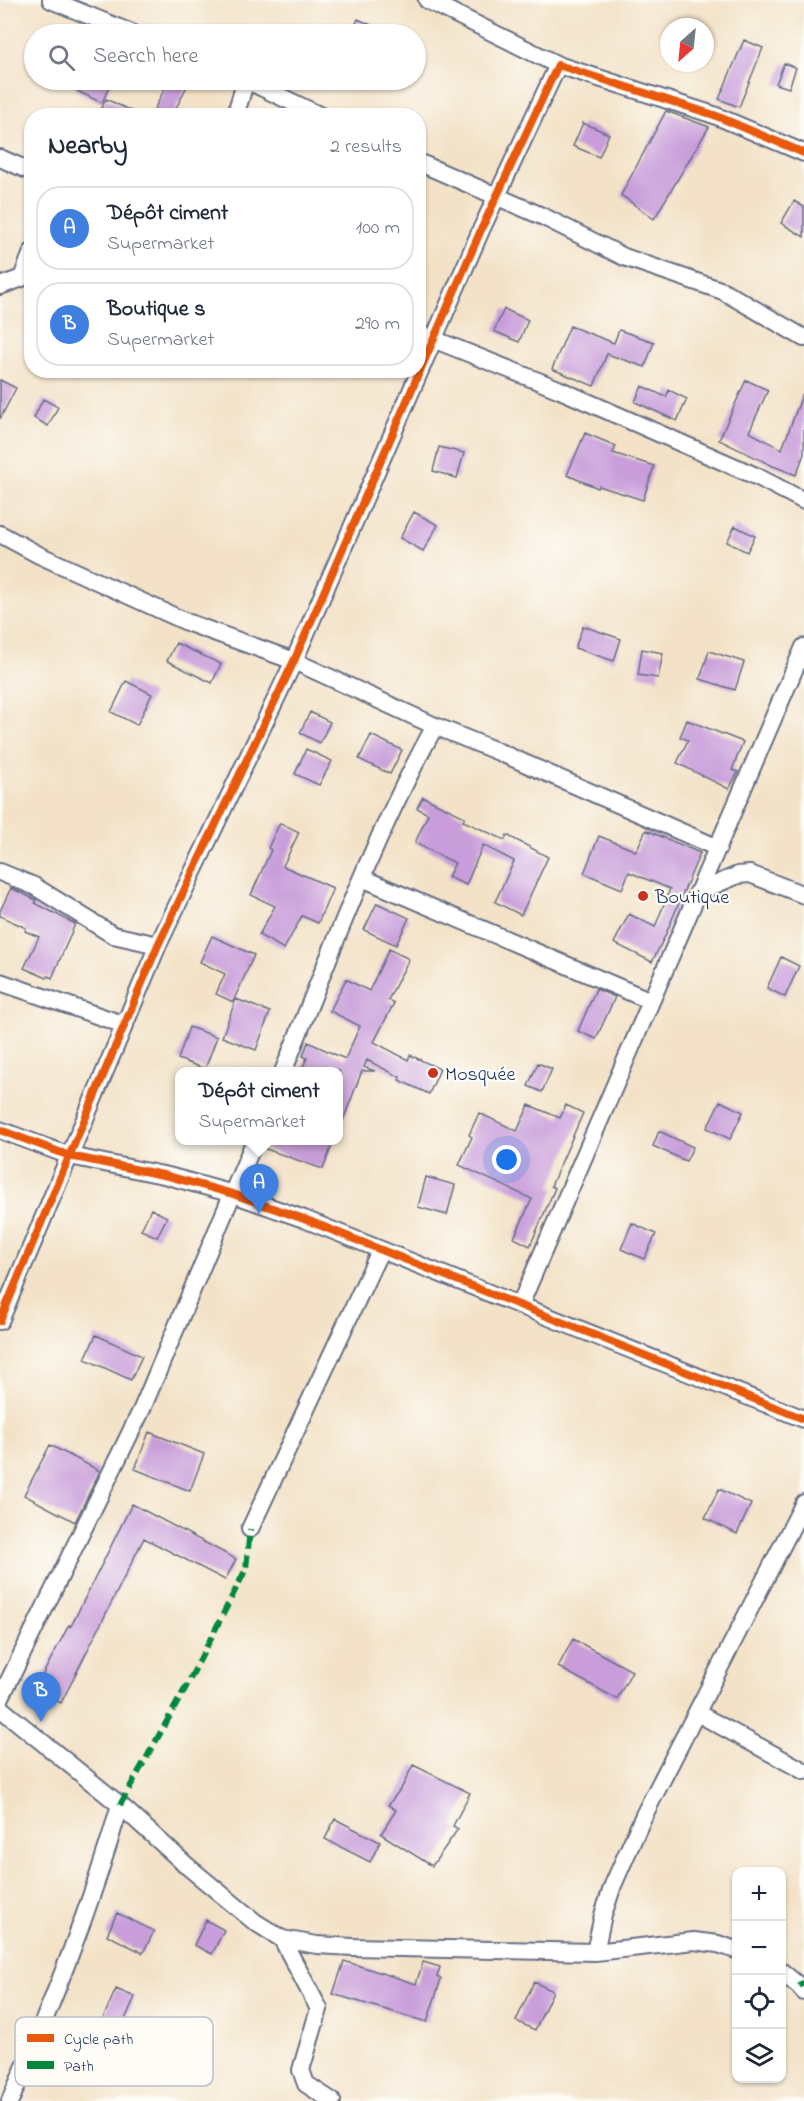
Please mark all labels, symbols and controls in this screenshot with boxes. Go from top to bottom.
north arrow [660,18,714,72]
search box [24,24,426,90]
icon: search [45,41,78,74]
text: Search here [93,41,198,73]
text: Nearby [48,128,127,166]
text: 2 results [330,133,402,162]
text: Dépôt ciment [107,198,228,230]
text: A [63,214,76,243]
text: 100 m [356,214,400,243]
text: Supermarket [107,230,214,259]
text: Boutique s [107,294,205,326]
text: B [63,310,76,339]
text: 290 m [355,310,400,339]
text: Supermarket [107,326,214,355]
place label: Boutique [654,884,729,913]
marker: Boutique [636,889,650,903]
place label: Mosquée [445,1061,515,1090]
marker: Mosquée [426,1066,440,1080]
popup [175,1067,343,1145]
text: Dépôt ciment [198,1076,320,1108]
text: Supermarket [198,1108,306,1137]
your location [492,1145,521,1174]
pin: A [240,1164,278,1214]
pin: B [22,1672,60,1722]
map controls [732,1867,786,2083]
button: + [732,1867,786,1921]
button: − [732,1921,786,1975]
button: locate [732,1975,786,2029]
legend [15,2017,213,2086]
text: Cycle path [64,2028,133,2052]
button: layers [732,2029,786,2083]
text: Path [64,2055,94,2079]

